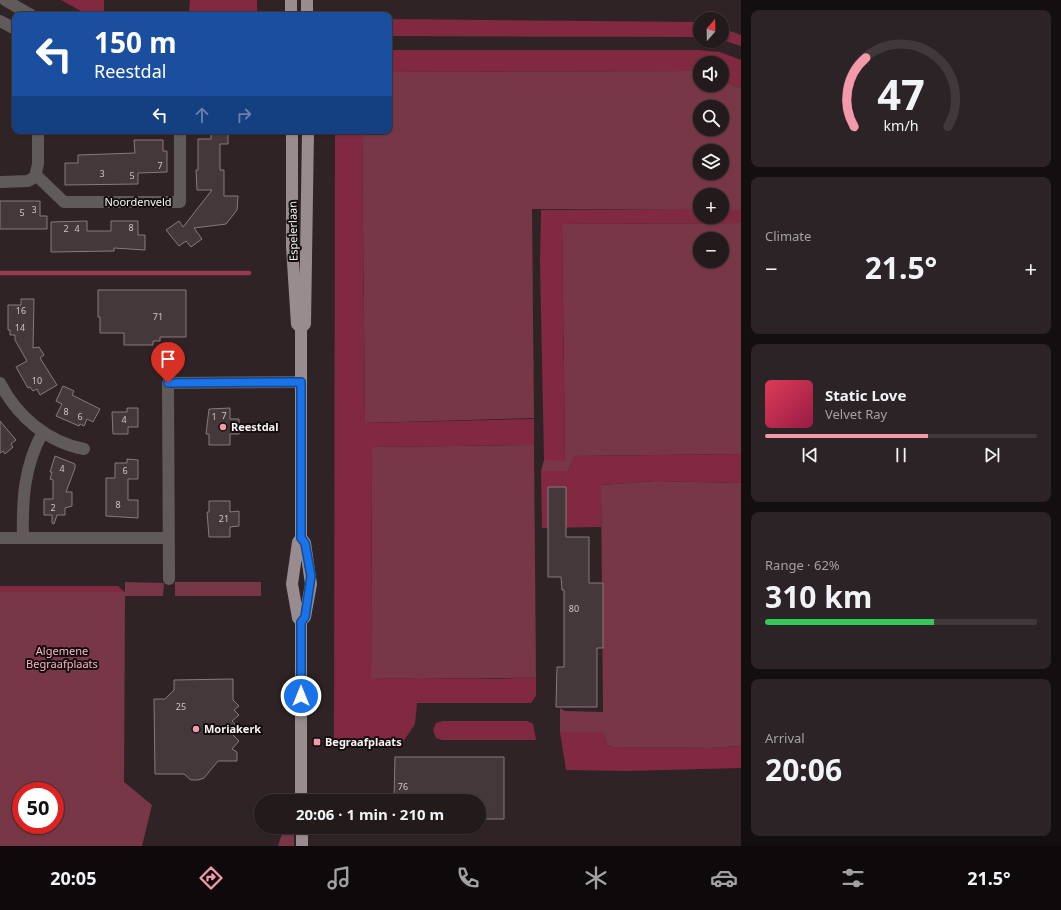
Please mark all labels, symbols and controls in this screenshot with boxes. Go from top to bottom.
north arrow [693,12,729,48]
map controls [693,12,729,268]
text: 150 m [94,23,177,61]
icon: left [28,28,80,80]
button: sound [693,56,729,92]
text: Reestdal [94,59,166,83]
text: 47 [877,65,925,121]
button: search [693,100,729,136]
icon: left [149,104,171,126]
icon: ahead [191,104,213,126]
icon: right [233,104,255,126]
text: km/h [883,115,919,134]
button: layers [693,144,729,180]
house number: 7 [157,159,163,172]
house number: 3 [99,167,105,180]
house number: 5 [129,169,135,182]
button: + [693,188,729,224]
street label: Noordenveld [104,194,172,209]
street label: Espelerlaan [284,201,301,261]
house number: 3 [31,203,37,216]
house number: 5 [19,206,25,219]
house number: 8 [128,221,134,234]
house number: 2 [63,222,69,235]
house number: 4 [74,222,80,235]
text: Climate [765,227,811,245]
button: − [693,232,729,268]
text: 21.5° [865,247,937,288]
text: − [765,253,778,283]
text: + [1024,253,1037,283]
house number: 16 [16,304,26,317]
house number: 71 [153,310,163,323]
house number: 14 [15,321,25,334]
pin [151,342,185,383]
icon: arrive [157,348,179,370]
house number: 10 [32,374,42,387]
text: Static Love [825,385,906,405]
house number: 8 [63,405,69,418]
text: Velvet Ray [825,405,887,423]
house number: 7 [221,409,227,422]
house number: 6 [77,410,83,423]
house number: 1 [211,410,217,423]
house number: 4 [121,413,127,426]
place label: Reestdal [231,419,278,434]
marker: Reestdal [218,422,228,432]
icon: previous [799,444,821,466]
icon: pause [890,444,912,466]
icon: next [981,444,1003,466]
house number: 4 [59,462,65,475]
house number: 6 [122,464,128,477]
house number: 8 [115,498,121,511]
house number: 2 [50,501,56,514]
house number: 21 [219,512,229,525]
text: Range · 62% [765,556,840,574]
text: 310 km [765,576,872,617]
house number: 80 [569,602,579,615]
park label: Algemene Begraafplaats [26,643,98,671]
position arrow [280,675,322,717]
house number: 25 [176,700,186,713]
place label: Moriakerk [204,721,261,736]
marker: Moriakerk [191,724,201,734]
text: Arrival [765,729,805,747]
place label: Begraafplaats [325,734,402,749]
marker: Begraafplaats [312,737,322,747]
text: 20:06 [765,749,842,790]
house number: 76 [398,780,408,793]
speed limit sign: 50 [12,782,64,834]
text: 20:06 · 1 min · 210 m [296,804,444,824]
icon: directions [197,864,225,892]
icon: music [325,864,353,892]
icon: phone [454,864,482,892]
icon: climate [582,864,610,892]
icon: car [710,864,738,892]
icon: filters [839,864,867,892]
text: 20:05 [50,866,96,890]
text: 21.5° [967,866,1011,890]

